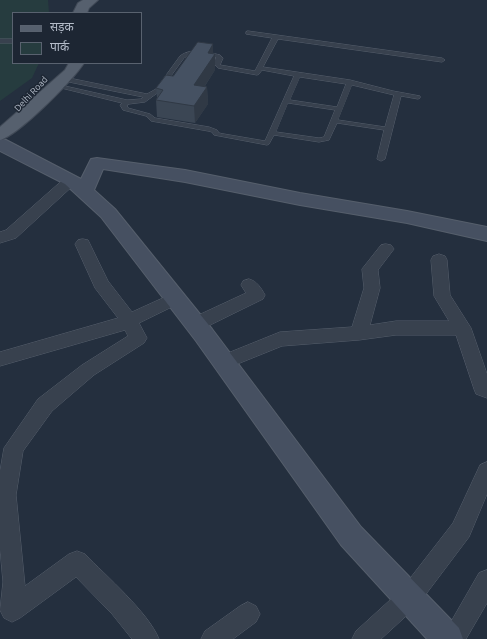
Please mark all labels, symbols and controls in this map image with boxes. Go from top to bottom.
legend [12,12,142,64]
text: सड़क [50,20,74,33]
text: पार्क [50,40,69,53]
street label: Delhi Road [12,74,50,114]

